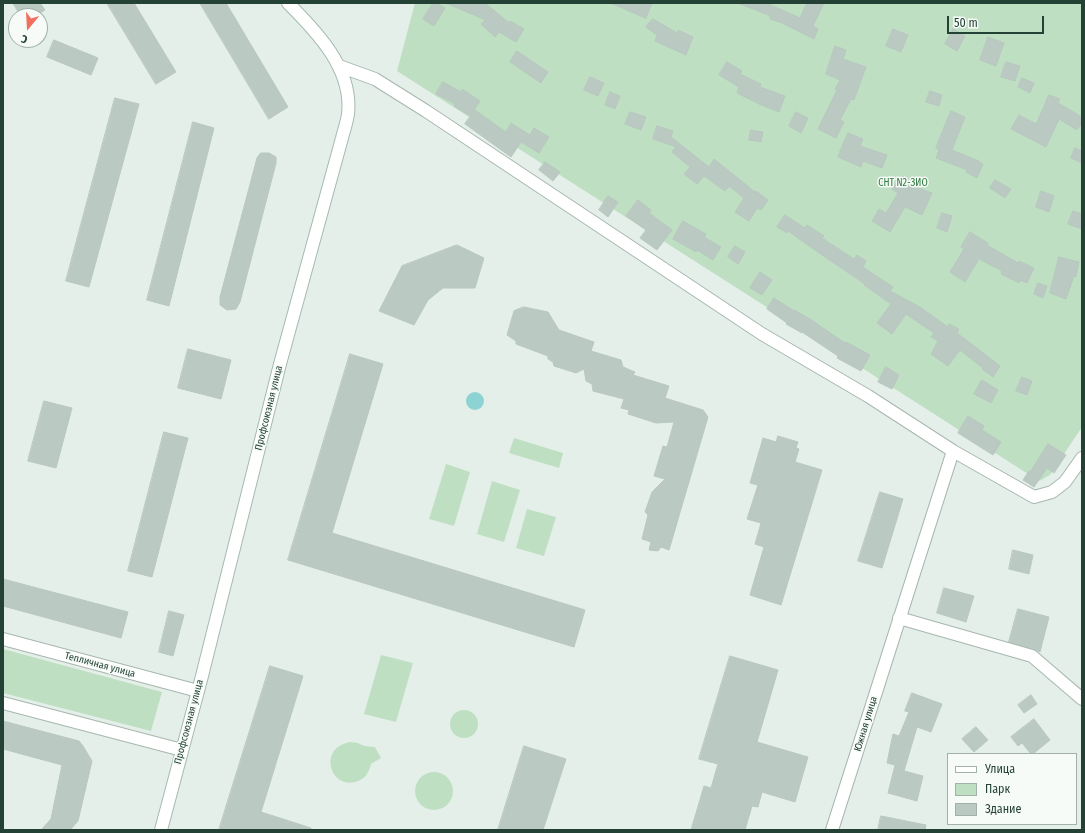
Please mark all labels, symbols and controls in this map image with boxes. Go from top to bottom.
north arrow [8,8,48,48]
scale bar [949,8,1046,34]
text: 50 m [954,16,978,30]
text: С [20,32,29,46]
park label: СНТ N2-ЗИО [878,177,928,189]
street label: Профсоюзная улица [253,364,285,452]
street label: Тепличная улица [63,650,137,680]
street label: Профсоюзная улица [172,678,206,766]
street label: Южная улица [852,695,880,753]
legend [947,753,1077,825]
text: Улица [985,762,1015,776]
text: Парк [985,782,1010,796]
text: Здание [985,802,1021,816]

